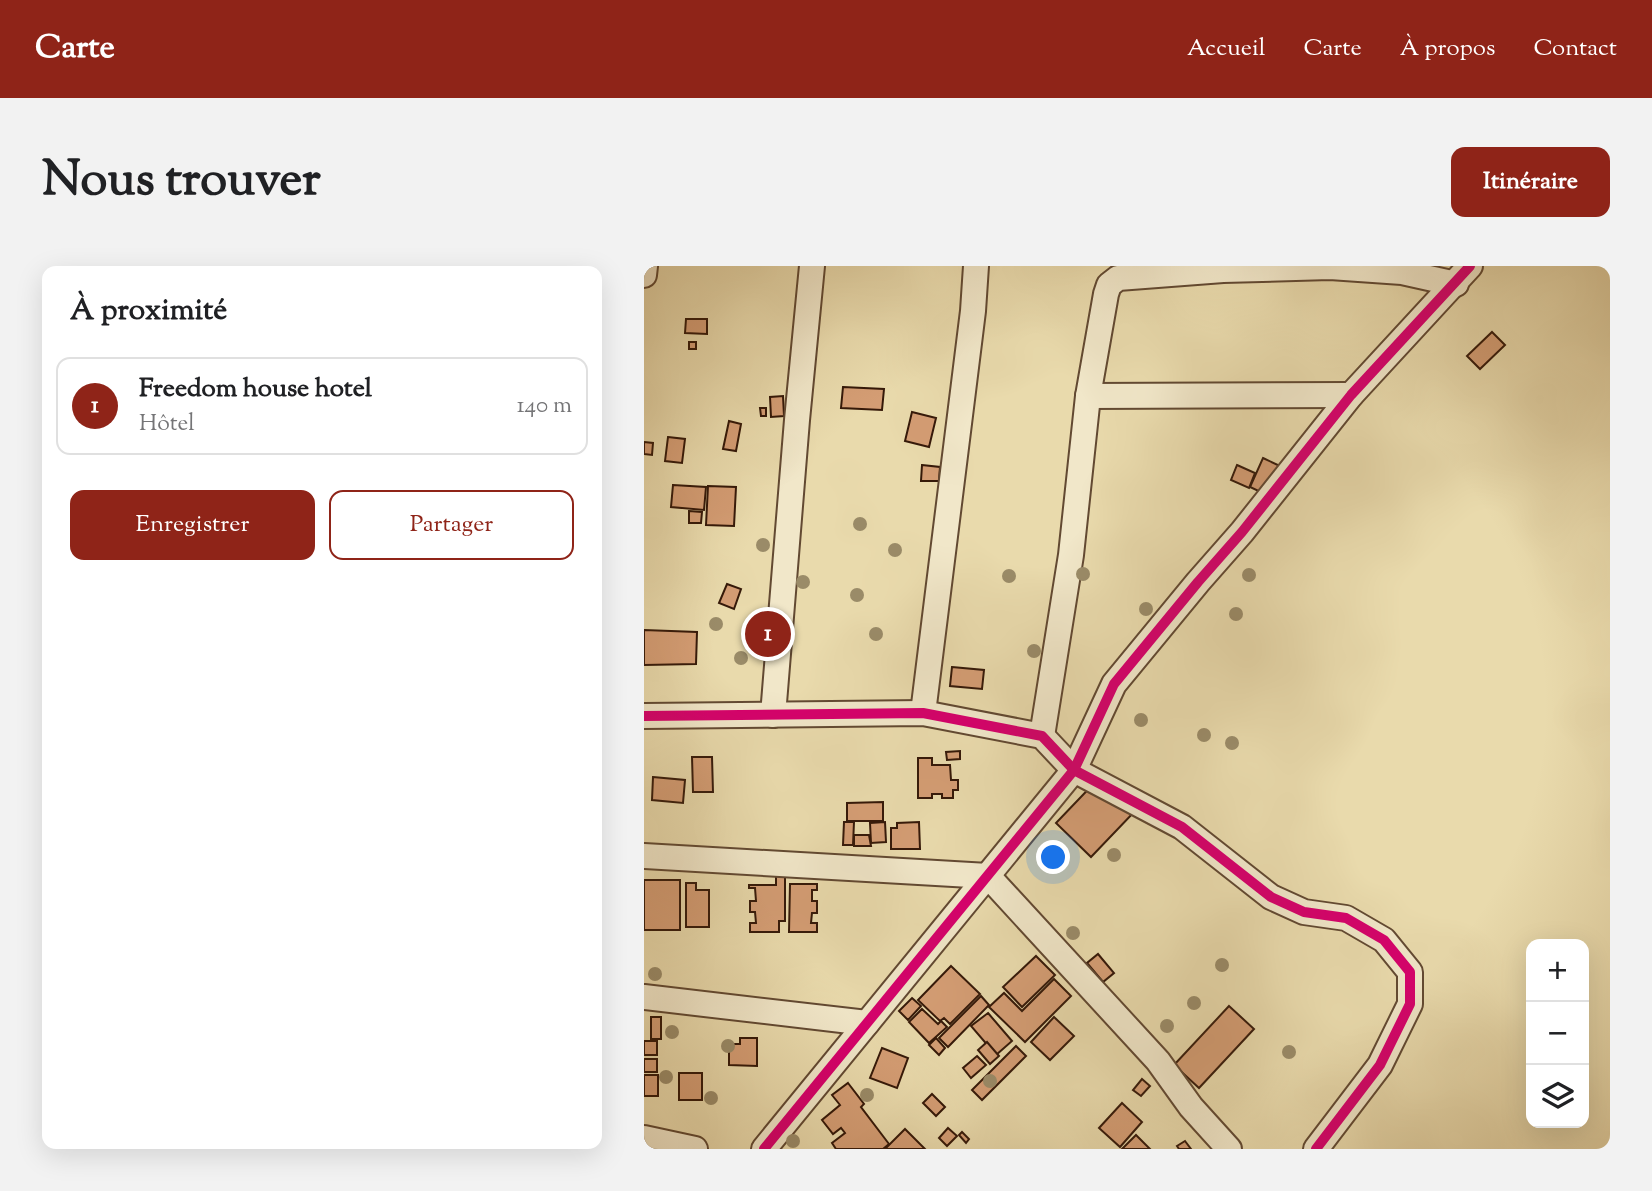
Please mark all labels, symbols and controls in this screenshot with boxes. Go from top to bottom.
text: Carte [35,25,115,73]
text: Accueil [1187,32,1266,66]
text: Carte [1304,32,1362,66]
text: À propos [1400,32,1495,66]
text: Contact [1533,32,1617,66]
text: Nous trouver [42,147,321,217]
button: Itinéraire [1451,147,1610,217]
text: À proximité [70,290,227,333]
text: Freedom house hotel [139,371,372,408]
text: 1 [91,390,99,423]
text: 140 m [517,390,572,423]
text: Hôtel [139,408,195,441]
button: Enregistrer [70,490,315,560]
button: Partager [329,490,574,560]
pin: 1 [745,608,791,660]
your location [1036,840,1070,874]
map controls [1526,939,1589,1128]
button: + [1526,939,1589,1002]
button: − [1526,1002,1589,1065]
button: layers [1526,1065,1589,1128]

